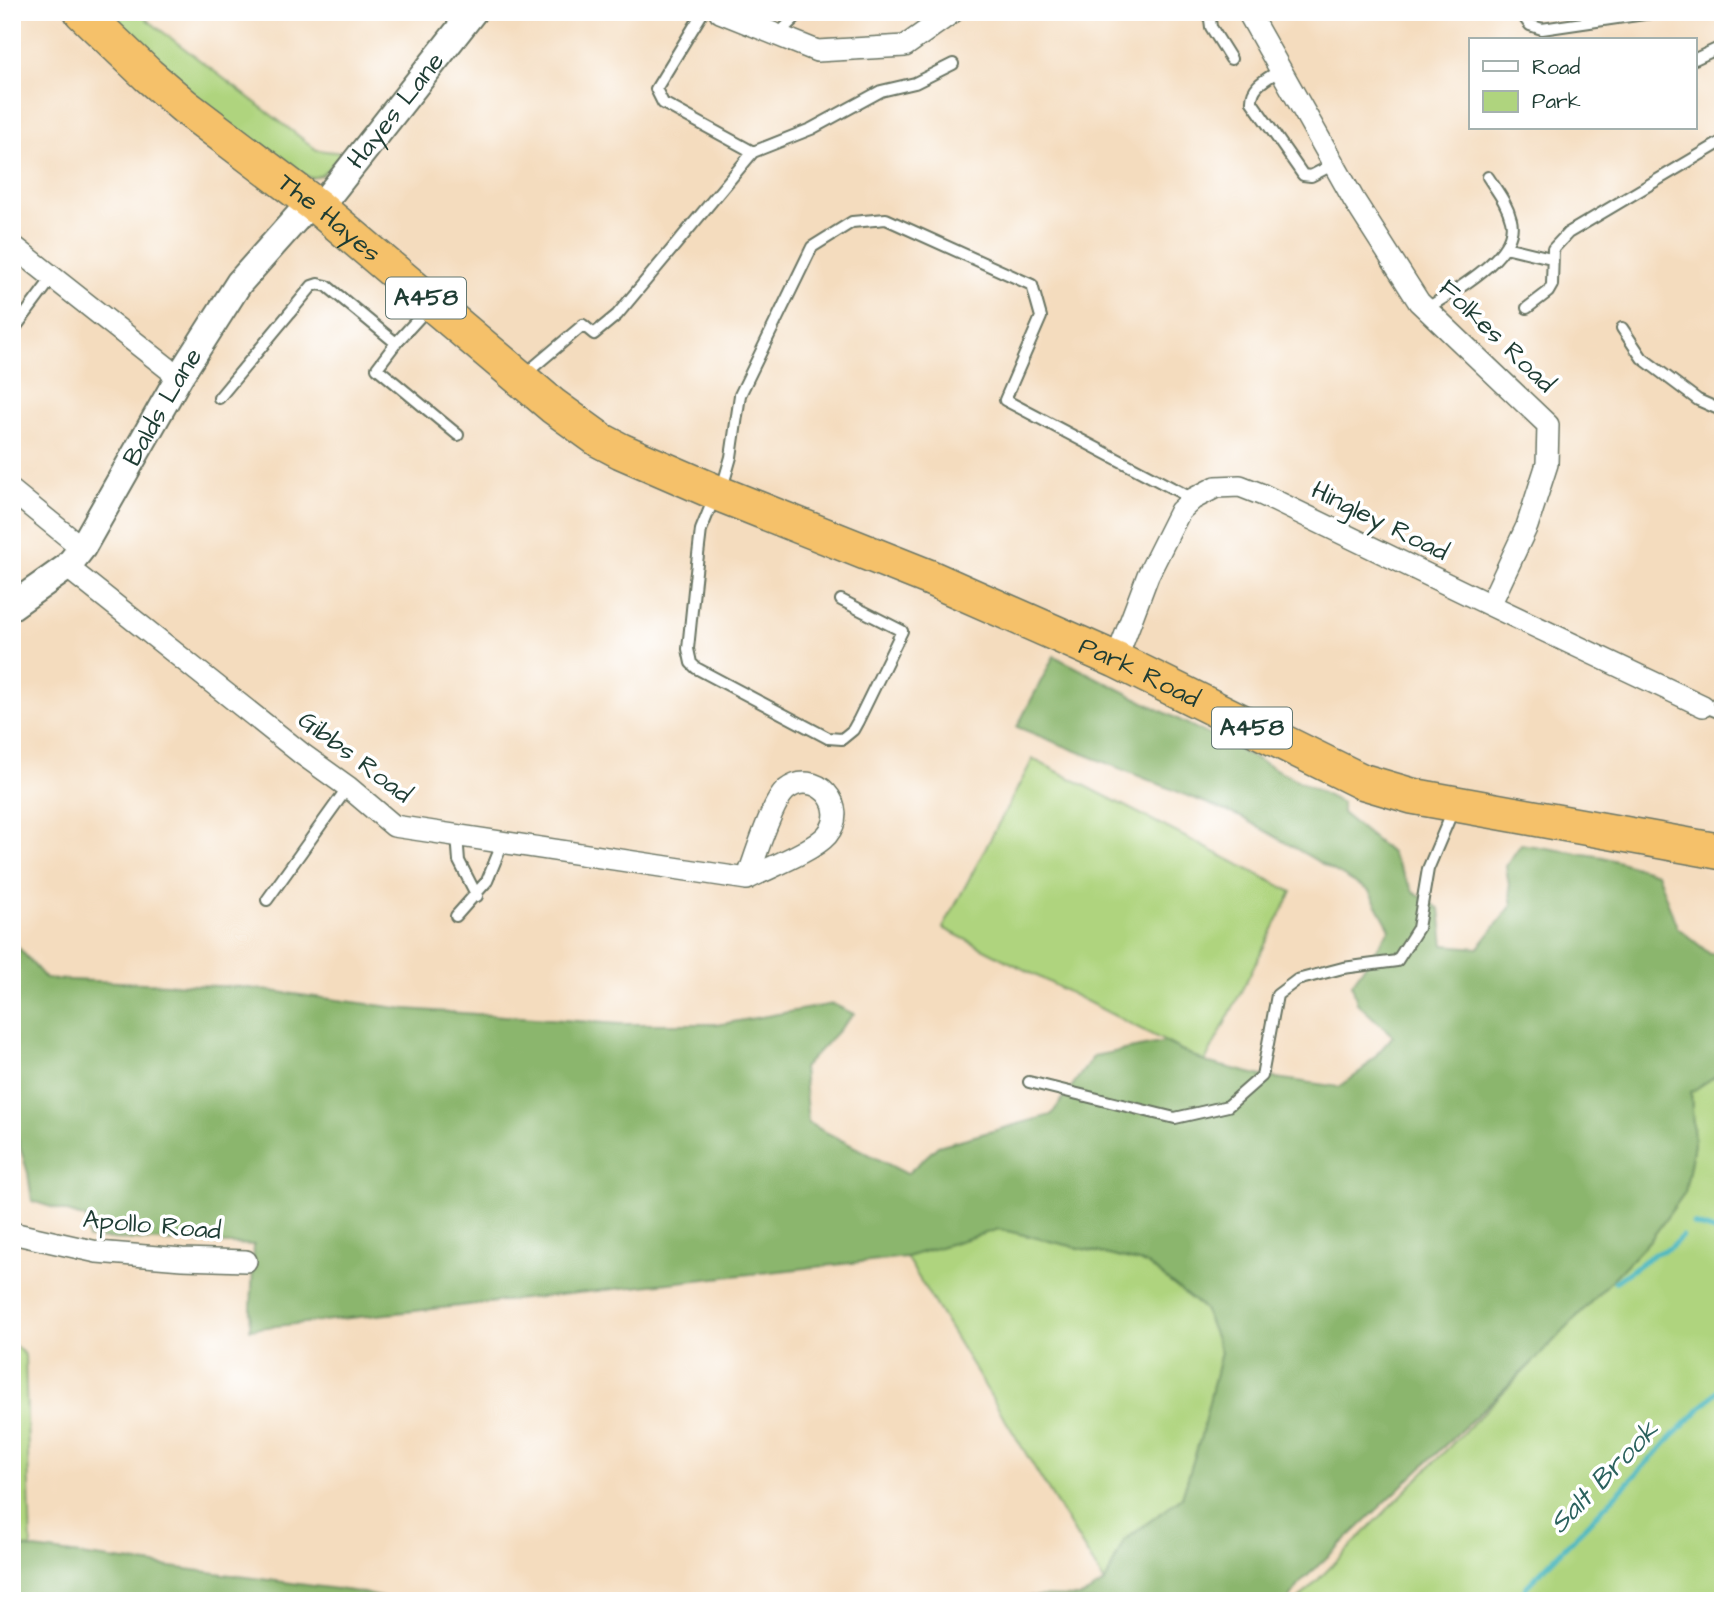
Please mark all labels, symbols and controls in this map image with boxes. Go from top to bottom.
legend [1469,38,1696,130]
street label: Hayes Lane [338,45,453,176]
text: Road [1532,53,1580,82]
text: Park [1532,87,1581,116]
street label: The Hayes [270,165,389,271]
street label: Folkes Road [1431,271,1563,401]
road number: A458 [386,278,466,318]
street label: Balds Lane [114,341,211,473]
street label: Hingley Road [1304,472,1455,572]
street label: Park Road [1073,628,1206,717]
street label: Gibbs Road [291,702,419,812]
road number: A458 [1212,708,1292,748]
street label: Apollo Road [81,1201,223,1249]
water label: Salt Brook [1540,1411,1668,1542]

